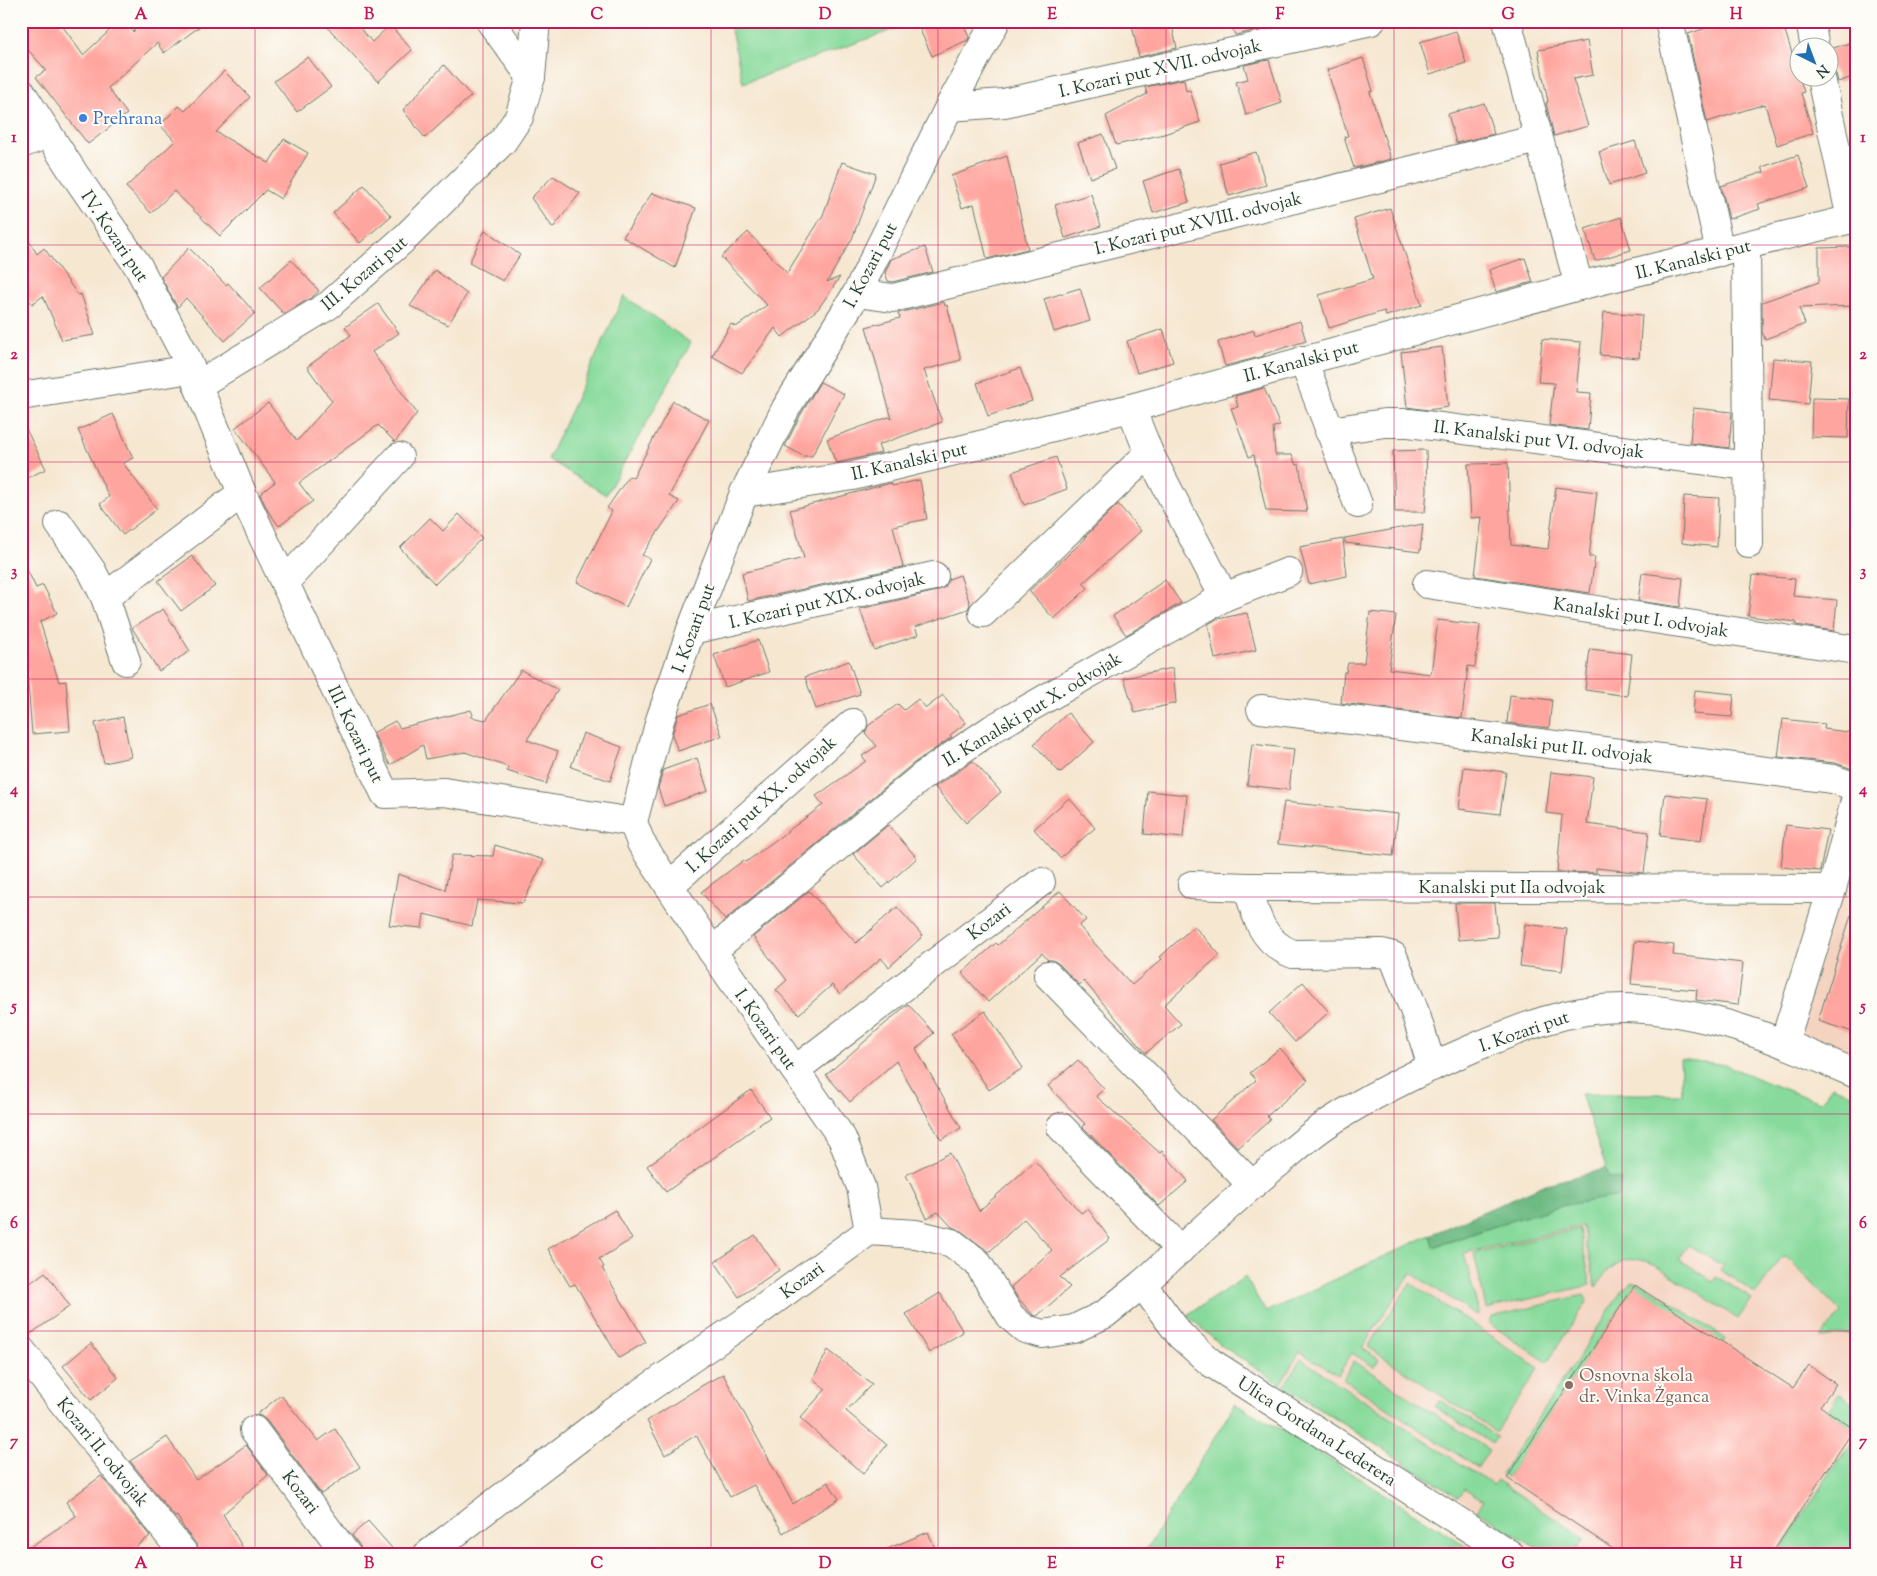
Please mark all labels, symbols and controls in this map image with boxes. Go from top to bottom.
text: A [135,4,148,27]
text: B [364,4,374,27]
text: C [591,4,604,27]
text: D [819,4,832,27]
text: E [1047,4,1057,27]
text: F [1276,4,1285,27]
text: G [1501,4,1515,27]
text: H [1730,4,1743,27]
street label: I. Kozari put XVII. odvojak [1057,34,1264,106]
north arrow [1790,38,1840,88]
text: N [1811,59,1832,81]
place label: Prehrana [93,107,162,133]
marker: Prehrana [77,112,89,124]
text: 1 [11,127,17,150]
text: 1 [1860,127,1866,150]
street label: IV. Kozari put [73,186,154,288]
street label: I. Kozari put XVIII. odvojak [1092,187,1305,263]
street label: I. Kozari put [838,219,905,313]
street label: III. Kozari put [317,231,414,318]
street label: II. Kanalski put [1633,234,1754,288]
street label: II. Kanalski put [1241,335,1362,391]
text: 2 [10,344,18,367]
text: 2 [1859,344,1867,367]
street label: II. Kanalski put VI. odvojak [1432,415,1646,467]
street label: II. Kanalski put [849,437,970,489]
text: 3 [11,561,18,584]
text: 3 [1860,561,1867,584]
street label: I. Kozari put XIX. odvojak [727,567,928,637]
street label: I. Kozari put [667,580,723,677]
street label: Kanalski put I. odvojak [1551,592,1730,646]
street label: II. Kanalski put X. odvojak [938,647,1128,775]
street label: III. Kozari put [319,682,389,788]
street label: Kanalski put II. odvojak [1469,724,1654,772]
street label: I. Kozari put XX. odvojak [681,731,843,880]
text: 4 [9,779,18,802]
text: 4 [1858,779,1867,802]
street label: Kanalski put IIa odvojak [1419,876,1606,902]
street label: Kozari [963,898,1018,948]
street label: I. Kozari put [727,984,802,1076]
text: 5 [9,996,17,1019]
text: 5 [1858,996,1866,1019]
street label: I. Kozari put [1476,1005,1573,1060]
text: 6 [10,1213,18,1236]
text: 6 [1859,1213,1867,1236]
street label: Kozari [776,1257,831,1306]
place label: Osnovna škola dr. Vinka Žganca [1579,1364,1709,1411]
street label: Ulica Gordana Lederera [1231,1371,1401,1494]
marker: Osnovna škola dr. Vinka Žganca [1563,1379,1575,1391]
street label: Kozari II. odvojak [49,1393,154,1514]
text: 7 [10,1431,19,1454]
text: 7 [1859,1431,1868,1454]
street label: Kozari [274,1466,324,1521]
text: A [135,1553,148,1576]
text: B [364,1553,374,1576]
text: C [591,1553,604,1576]
text: D [819,1553,832,1576]
text: E [1047,1553,1057,1576]
text: F [1276,1553,1285,1576]
text: G [1501,1553,1515,1576]
text: H [1730,1553,1743,1576]

